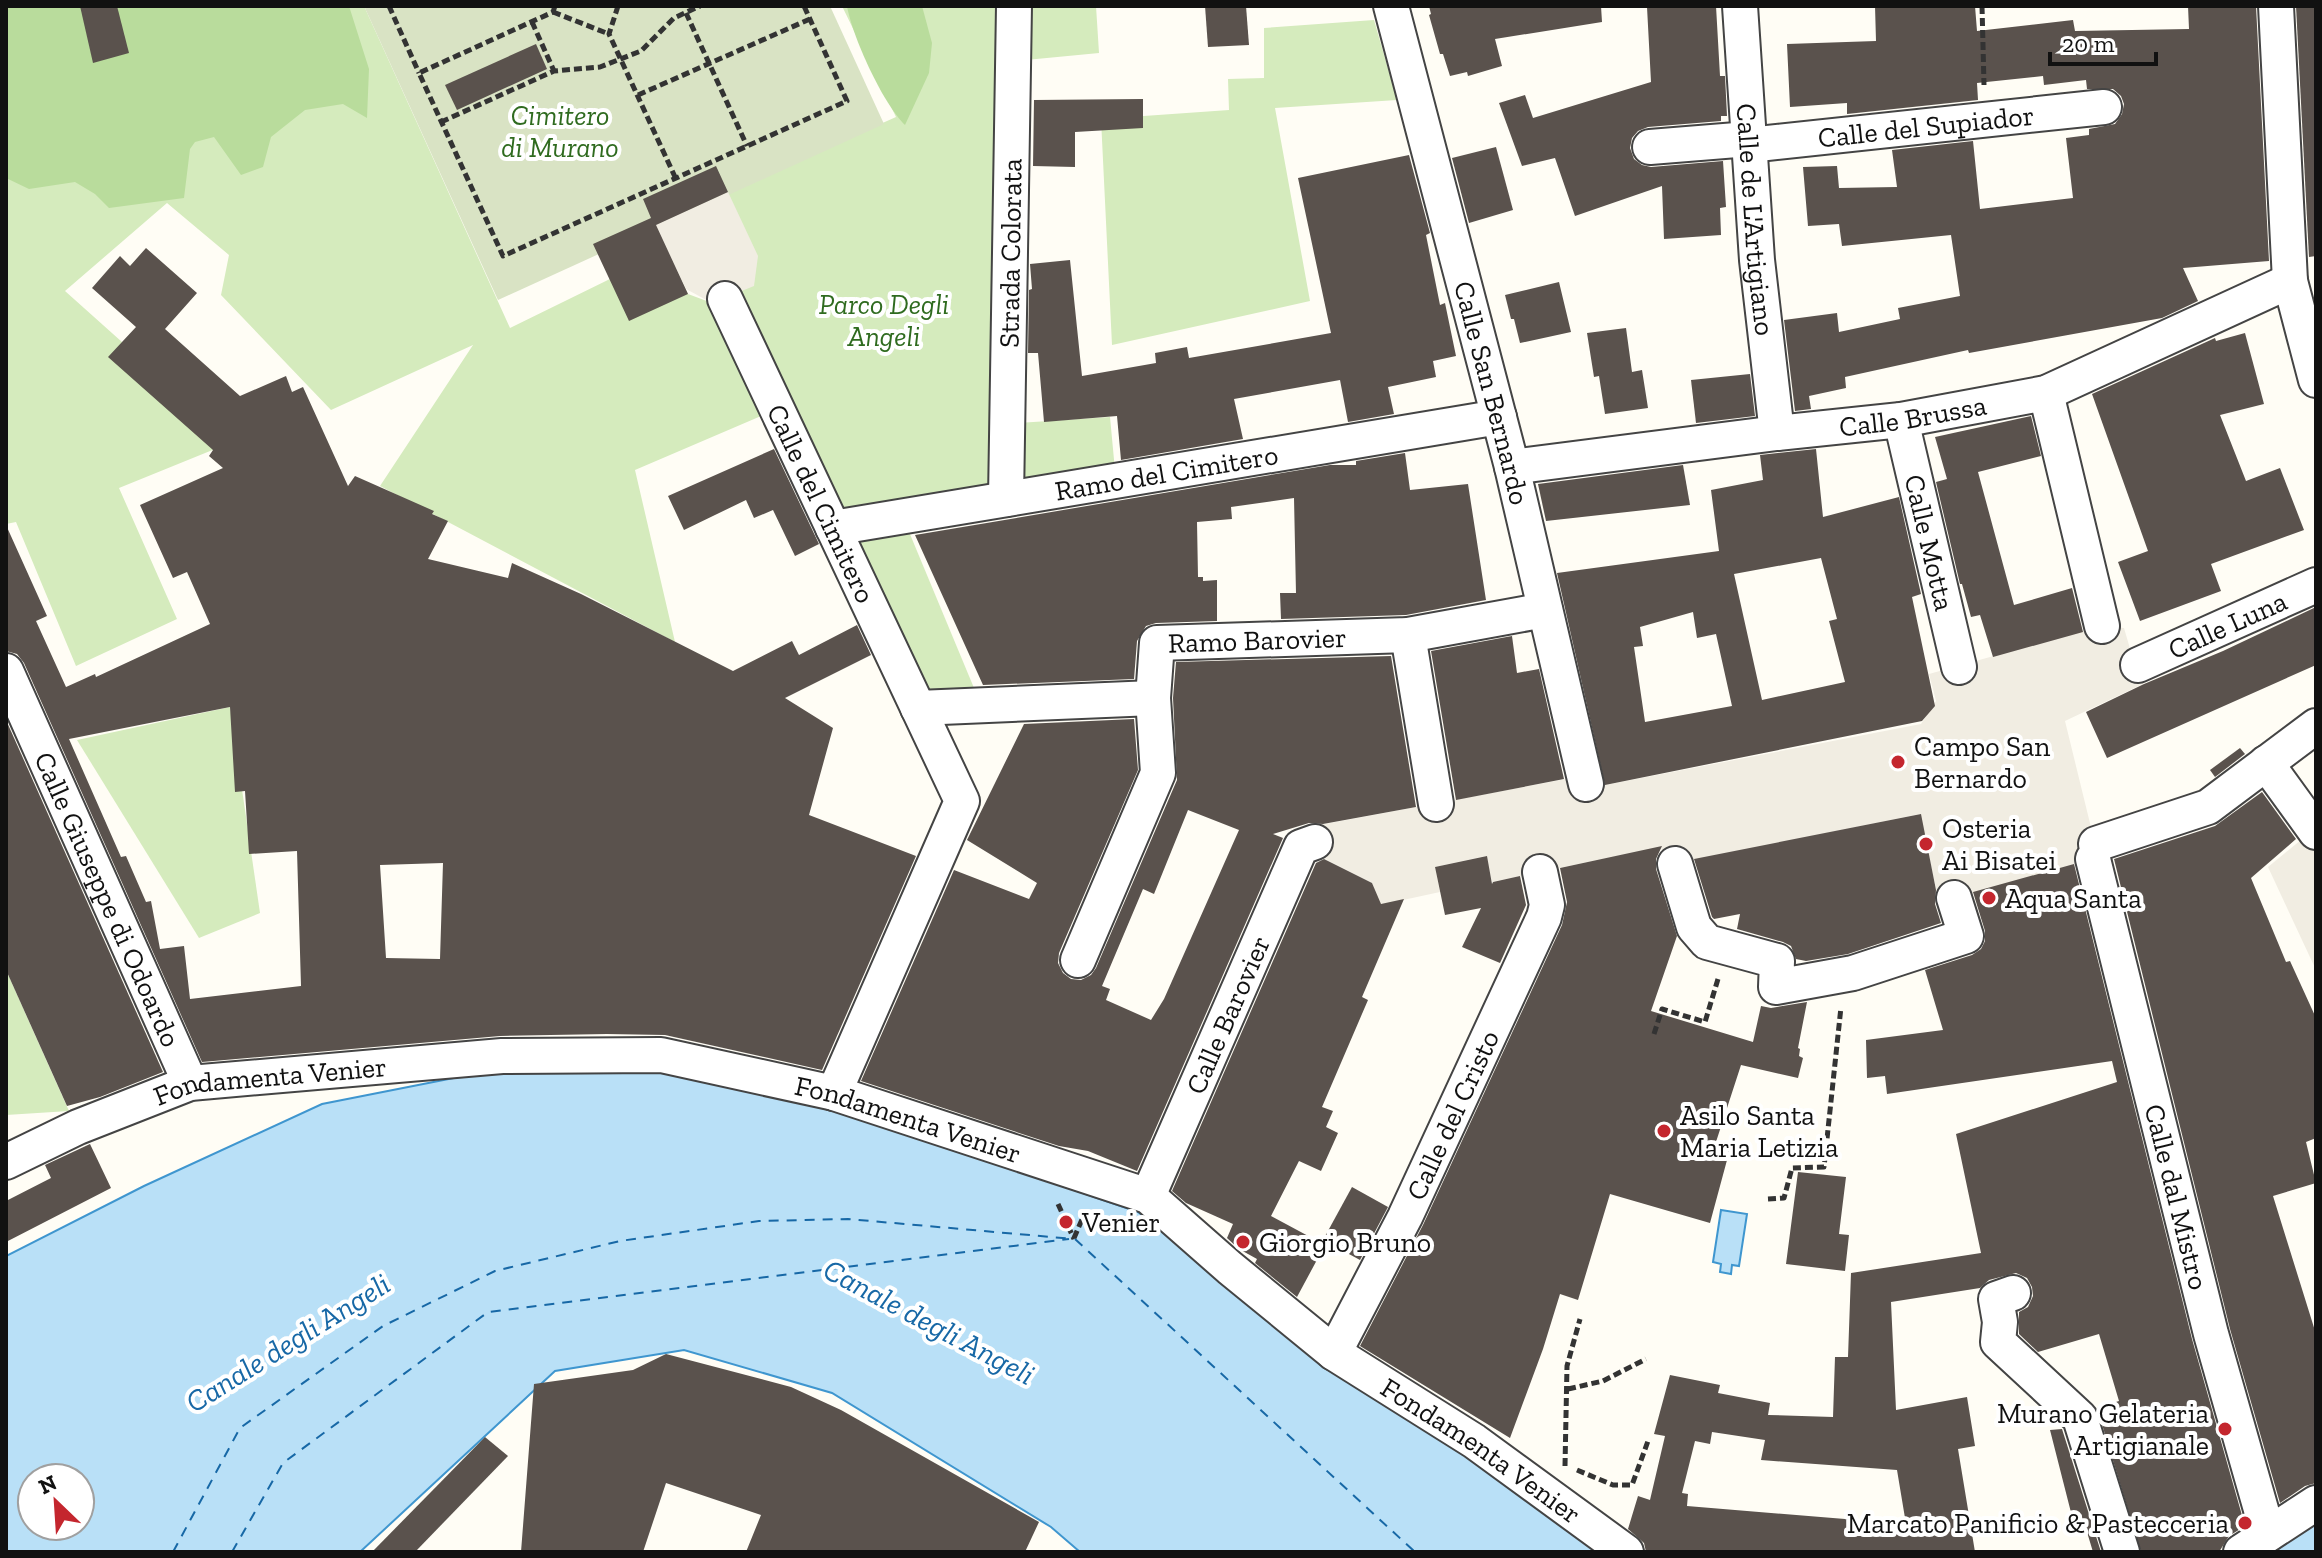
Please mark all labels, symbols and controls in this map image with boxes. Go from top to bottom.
scale bar [2050,16,2156,66]
text: 20 m [2062,29,2115,58]
park label: Cimitero di Murano [501,99,619,164]
street label: Calle del Supiador [1816,99,2036,155]
street label: Calle de L'Artigiano [1730,102,1782,337]
street label: Strada Colorata [992,158,1029,348]
street label: Calle San Bernardo [1447,278,1536,508]
park label: Parco Degli Angeli [819,288,949,353]
street label: Calle Brussa [1838,388,1990,443]
street label: Calle del Cimitero [760,399,882,608]
street label: Ramo del Cimitero [1052,438,1281,508]
street label: Calle Motta [1897,471,1961,615]
street label: Calle Luna [2163,584,2292,666]
street label: Ramo Barovier [1167,621,1347,660]
place label: Campo San Bernardo [1914,730,2050,795]
street label: Calle Giuseppe di Odoardo [27,747,188,1052]
marker: Campo San Bernardo [1889,753,1907,771]
place label: Osteria Ai Bisatei [1942,812,2056,877]
marker: Osteria Ai Bisatei [1917,835,1935,853]
place label: Aqua Santa [2005,882,2142,915]
marker: Aqua Santa [1980,889,1998,907]
street label: Calle Barovier [1179,931,1277,1099]
street label: Calle del Cristo [1399,1025,1506,1205]
street label: Fondamenta Venier [149,1050,388,1113]
street label: Fondamenta Venier [792,1069,1025,1170]
place label: Asilo Santa Maria Letizia [1680,1099,1839,1164]
street label: Calle dal Mistro [2137,1101,2215,1293]
marker: Asilo Santa Maria Letizia [1655,1122,1673,1140]
place label: Venier [1081,1206,1160,1239]
marker: Venier [1057,1213,1075,1231]
place label: Giorgio Bruno [1259,1226,1431,1259]
marker: Giorgio Bruno [1234,1233,1252,1251]
water label: Canale degli Angeli [817,1251,1041,1393]
water label: Canale degli Angeli [179,1266,397,1420]
street label: Fondamenta Venier [1375,1371,1587,1531]
place label: Murano Gelateria Artigianale [1997,1397,2209,1462]
marker: Murano Gelateria Artigianale [2216,1420,2234,1438]
north arrow [16,1462,96,1542]
text: N [34,1468,61,1500]
place label: Marcato Panificio & Pastecceria [1847,1507,2229,1540]
marker: Marcato Panificio & Pastecceria [2236,1514,2254,1532]

